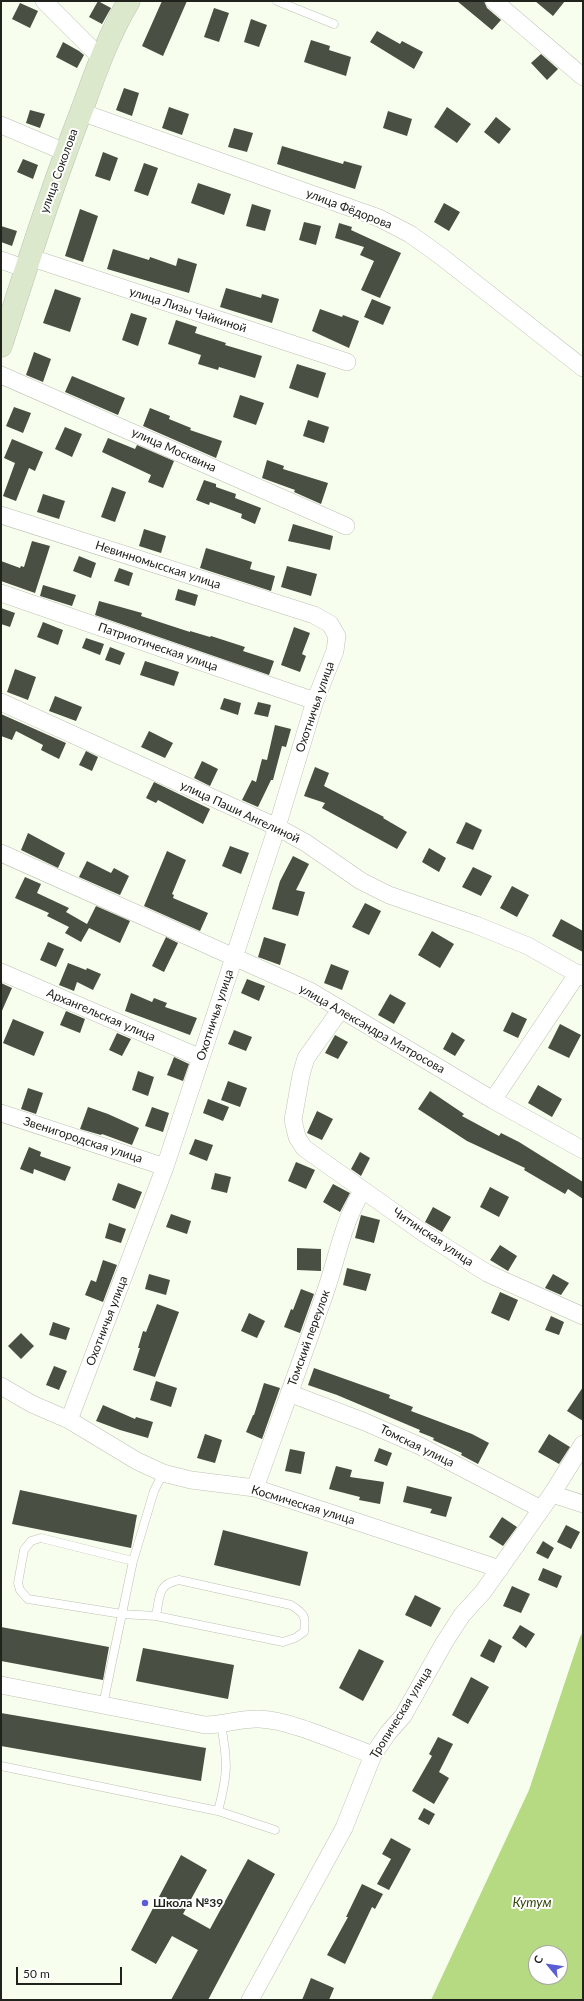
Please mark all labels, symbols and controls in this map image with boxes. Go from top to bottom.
street label: улица Соколова [37,127,81,215]
street label: улица Фёдорова [304,186,394,232]
street label: улица Лизы Чайкиной [127,284,249,336]
street label: улица Москвина [129,425,219,475]
street label: Невинномысская улица [94,538,222,592]
street label: Патриотическая улица [96,620,220,674]
street label: Охотничья улица [293,660,337,754]
street label: улица Паши Ангелиной [178,778,302,846]
street label: Охотничья улица [193,968,237,1062]
street label: улица Александра Матросова [297,981,447,1077]
street label: Архангельская улица [44,986,158,1044]
street label: Звенигородская улица [22,1114,144,1166]
street label: Читинская улица [390,1205,476,1269]
street label: Охотничья улица [83,1274,131,1368]
street label: Томский переулок [285,1288,333,1388]
street label: Томская улица [378,1422,456,1470]
street label: Космическая улица [249,1482,357,1528]
street label: Тропическая улица [367,1665,435,1761]
water label: Кутум [513,1895,551,1911]
place label: Школа №39 [153,1896,223,1910]
marker: Школа №39 [140,1898,150,1908]
north arrow [528,1945,568,1985]
text: С [530,1953,545,1966]
scale bar [18,1959,124,1985]
text: 50 m [23,1966,50,1981]

